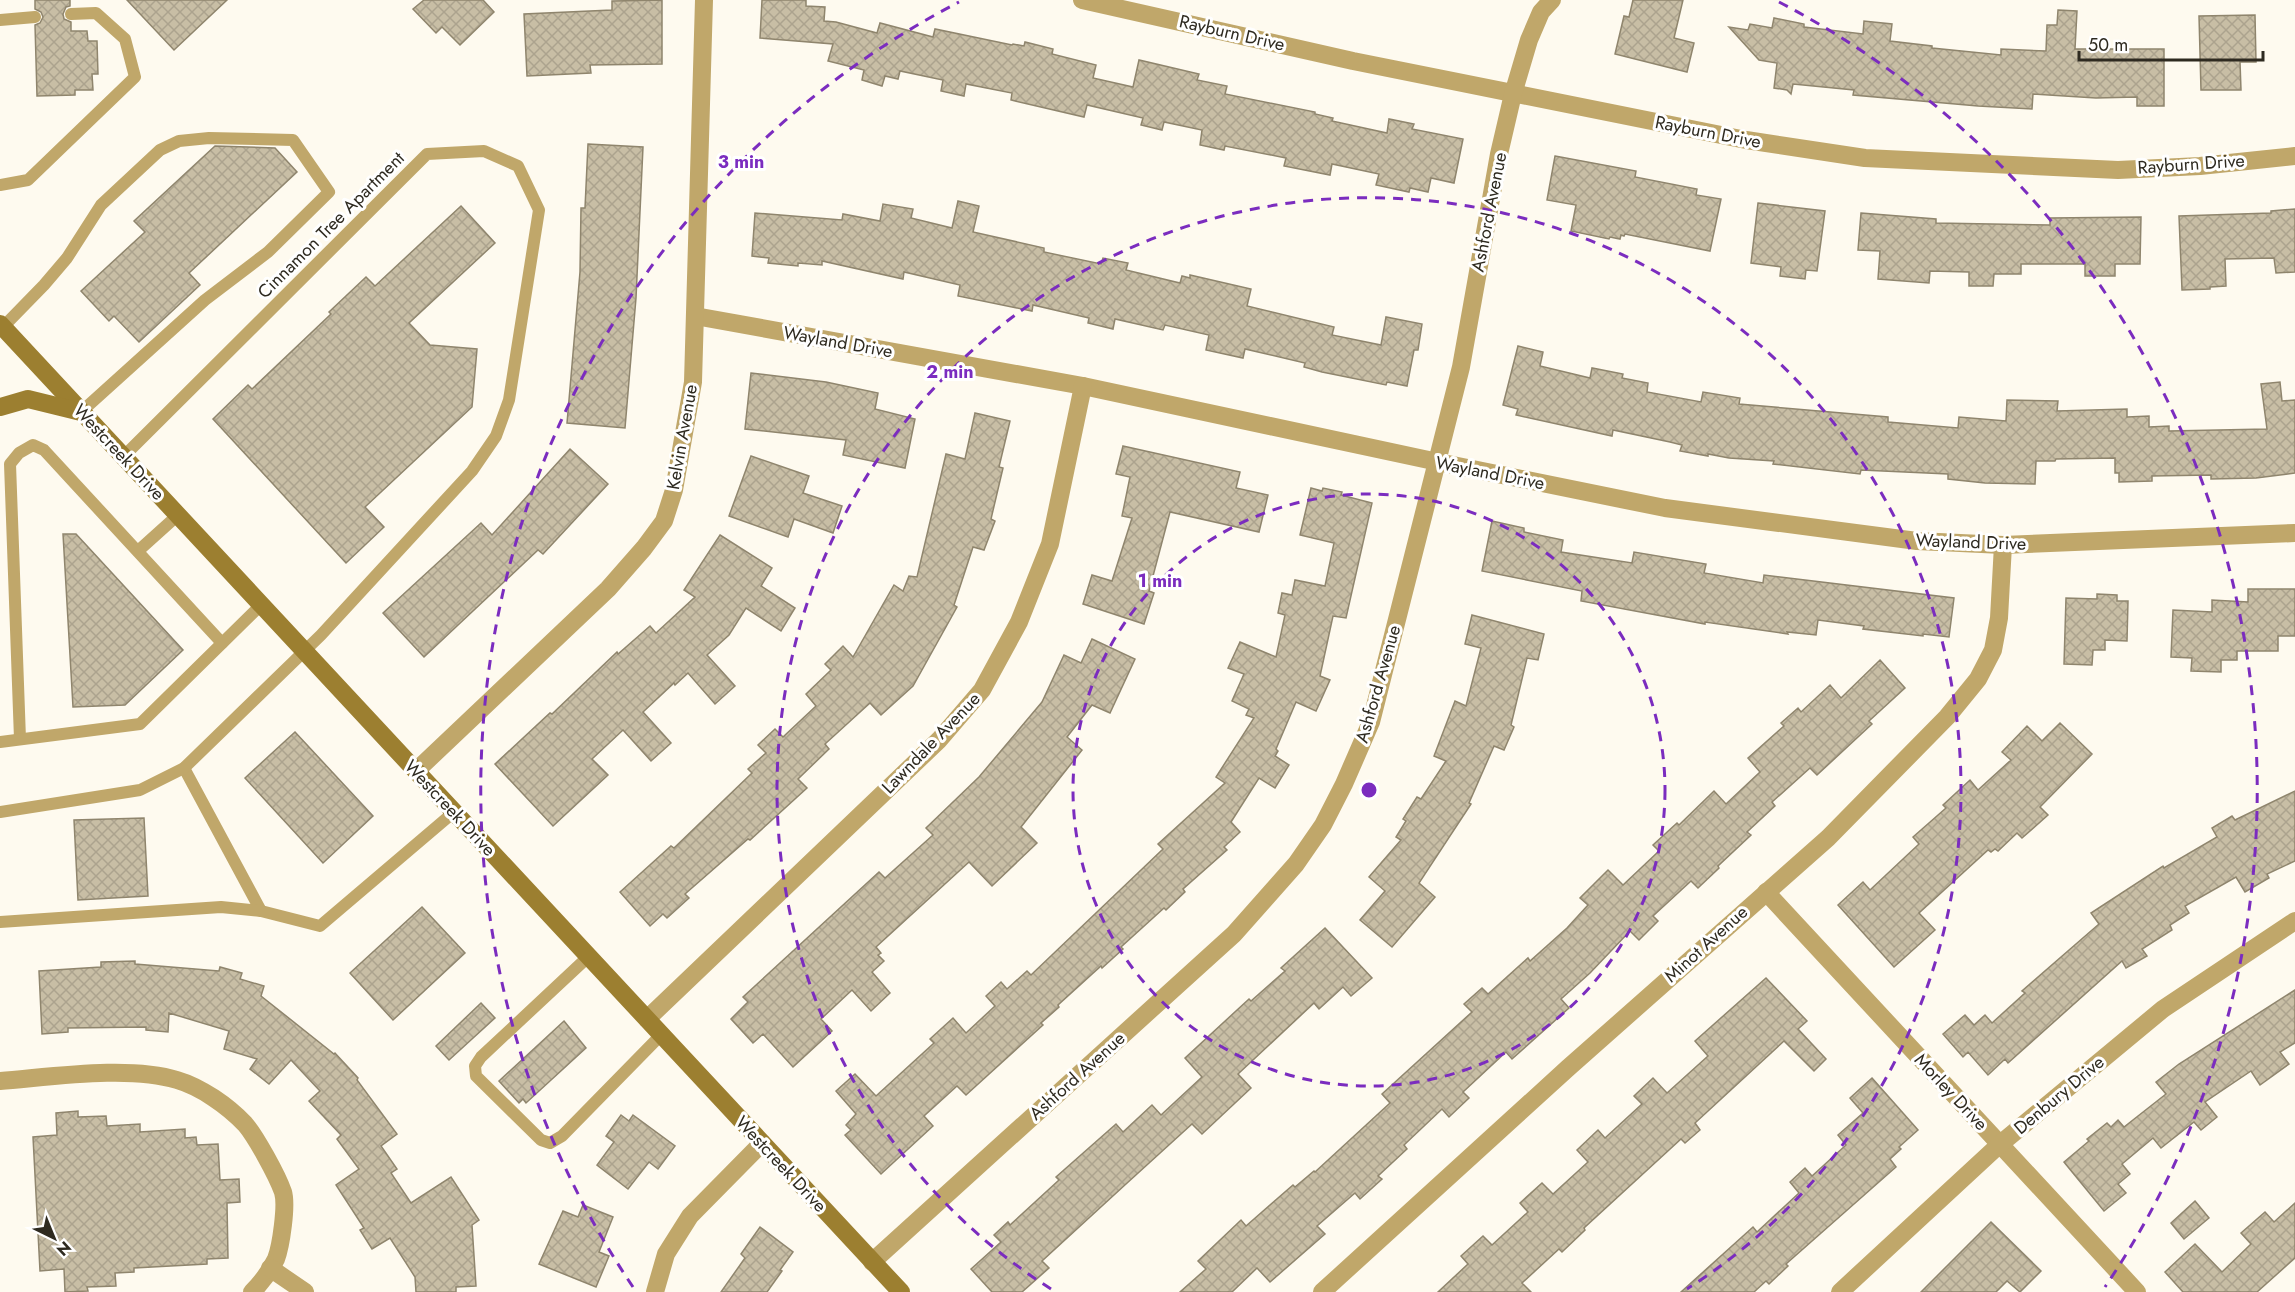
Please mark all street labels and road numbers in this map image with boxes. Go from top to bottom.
street label: Rayburn Drive [1177,8,1287,58]
street label: Rayburn Drive [1653,109,1763,155]
street label: Cinnamon Tree Apartment [252,145,411,304]
street label: Rayburn Drive [2137,147,2245,181]
street label: Ashford Avenue [1465,150,1513,274]
street label: Wayland Drive [781,320,895,364]
street label: Kelvin Avenue [660,382,704,492]
street label: Westcreek Drive [67,398,171,506]
street label: Wayland Drive [1433,450,1547,496]
street label: Wayland Drive [1915,527,2027,557]
street label: Ashford Avenue [1349,622,1407,746]
street label: Lawndale Avenue [876,686,986,800]
street label: Westcreek Drive [398,754,502,862]
street label: Minot Avenue [1659,899,1753,989]
street label: Ashford Avenue [1023,1026,1131,1126]
street label: Morley Drive [1908,1048,1994,1136]
street label: Denbury Drive [2008,1049,2110,1141]
street label: Westcreek Drive [729,1110,833,1218]

